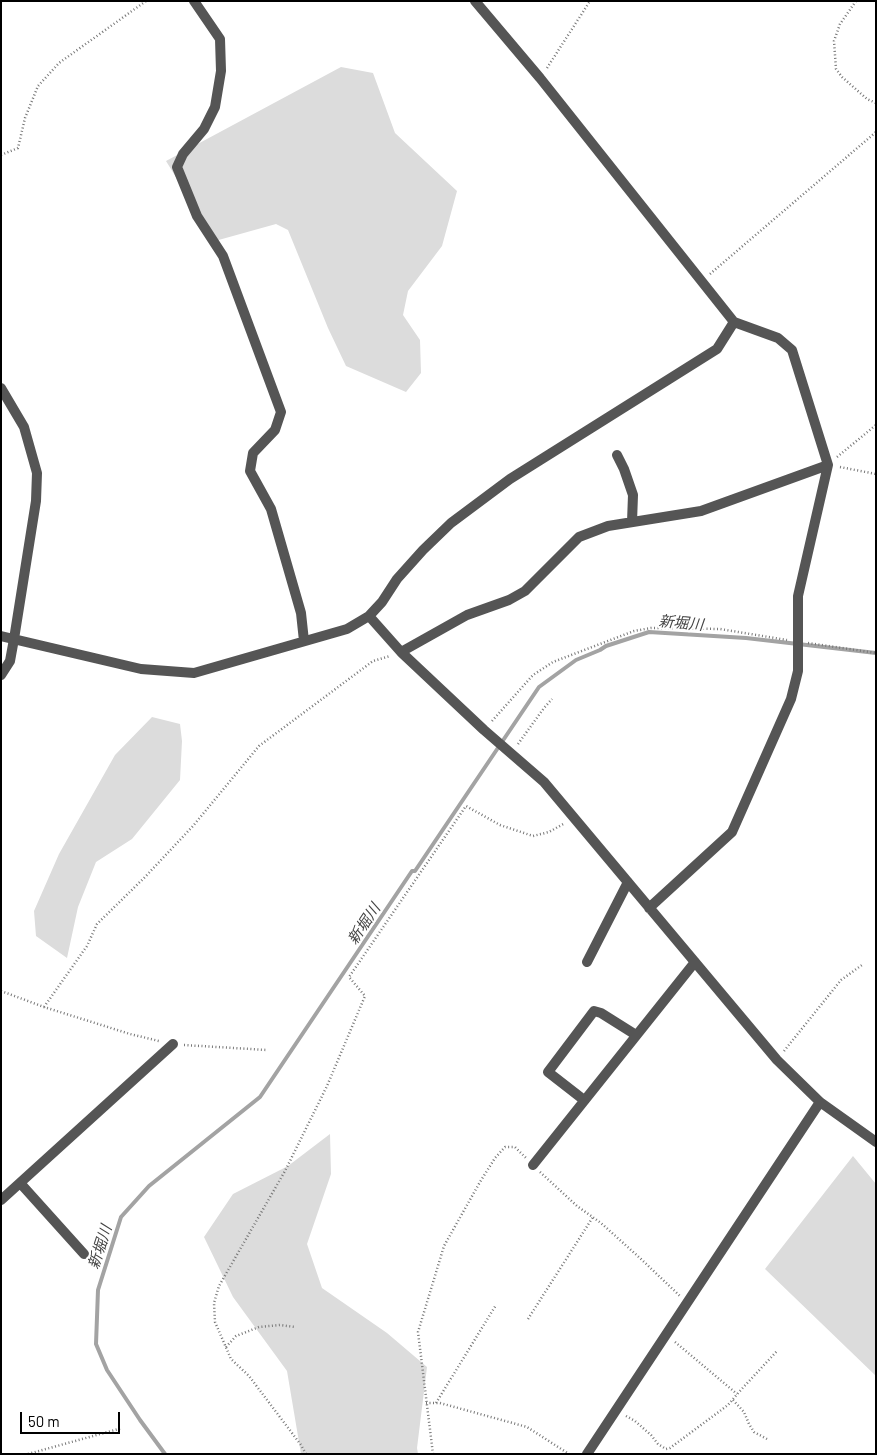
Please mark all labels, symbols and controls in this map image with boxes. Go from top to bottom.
water label: 新堀川 [658,612,704,634]
water label: 新堀川 [344,900,384,948]
water label: 新堀川 [84,1223,116,1271]
scale bar [22,1402,122,1434]
text: 50 m [28,1412,60,1430]

